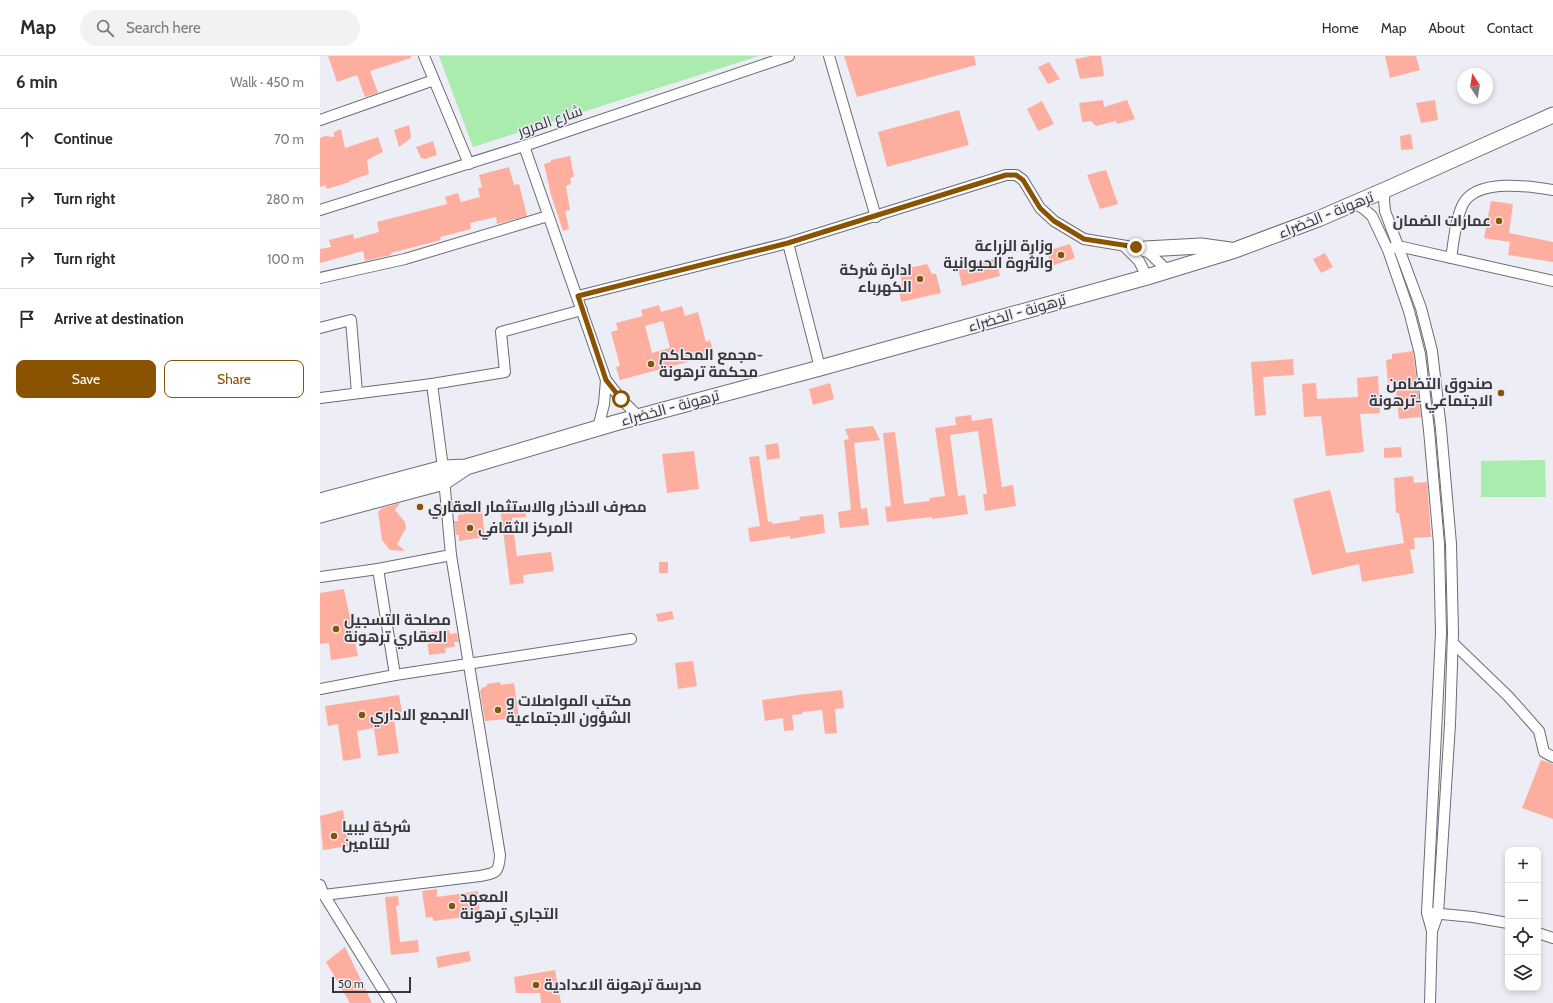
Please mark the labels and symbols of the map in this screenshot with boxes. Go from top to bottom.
north arrow [1457,68,1493,104]
street label: شارع المرور [514,102,585,143]
street label: ترهونة - الخضراء [1276,188,1376,242]
place label: عمارات الضمان [1393,212,1491,230]
marker: عمارات الضمان [1494,216,1504,226]
place label: وزارة الزراعة والثروة الحيوانية [943,237,1053,272]
route end [1127,238,1145,256]
marker: وزارة الزراعة والثروة الحيوانية [1056,250,1066,260]
place label: ادارة شركة الكهرباء [839,261,912,296]
marker: ادارة شركة الكهرباء [915,274,925,284]
street label: ترهونة - الخضراء [966,290,1068,336]
place label: مجمع المحاكم- محكمة ترهونة [659,346,763,381]
marker: مجمع المحاكم- محكمة ترهونة [646,359,656,369]
place label: صندوق التضامن الاجتماعي -ترهونة [1369,375,1493,413]
street label: ترهونة - الخضراء [619,386,721,430]
marker: صندوق التضامن الاجتماعي -ترهونة [1496,388,1506,398]
route start [612,390,630,408]
place label: مصرف الادخار والاستثمار العقاري [428,498,647,519]
marker: مصرف الادخار والاستثمار العقاري [415,502,425,512]
place label: المركز الثقافي [478,519,573,540]
marker: المركز الثقافي [465,523,475,533]
place label: مصلحة التسجيل العقاري ترهونة [344,611,451,649]
marker: مصلحة التسجيل العقاري ترهونة [331,624,341,634]
place label: مكتب المواصلات و الشؤون الاجتماعية [506,692,631,727]
marker: مكتب المواصلات و الشؤون الاجتماعية [493,705,503,715]
place label: المجمع الاداري [370,706,469,727]
marker: المجمع الاداري [357,710,367,720]
place label: شركة ليبيا للتامين [342,818,411,853]
marker: شركة ليبيا للتامين [329,831,339,841]
place label: المعهد التجاري ترهونة [460,888,559,926]
marker: المعهد التجاري ترهونة [447,901,457,911]
scale bar [332,975,411,994]
place label: مدرسة ترهونة الاعدادية [544,976,702,994]
marker: مدرسة ترهونة الاعدادية [531,980,541,990]

